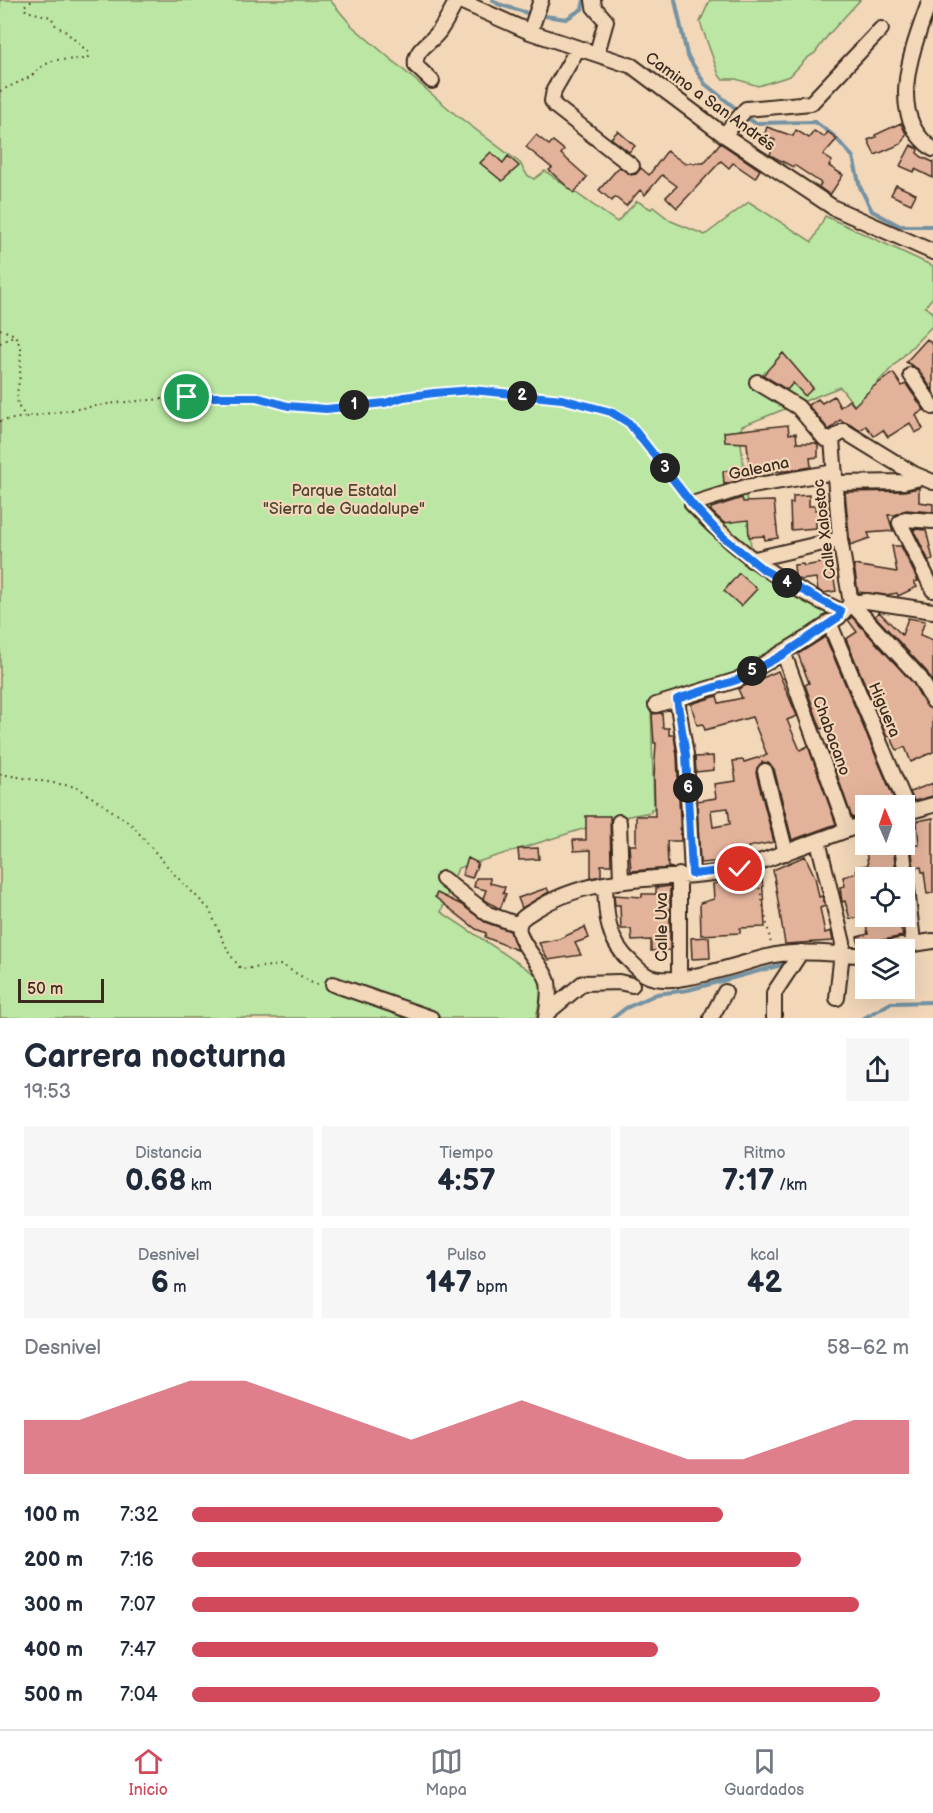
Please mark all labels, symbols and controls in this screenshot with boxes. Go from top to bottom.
street label: Camino a San Andrés [641,48,779,156]
pin [161,371,212,422]
icon: arrive [170,380,203,413]
pin: 2 [507,381,537,411]
text: 2 [517,386,527,405]
pin: 1 [339,390,369,420]
text: 1 [351,395,357,414]
pin: 3 [650,453,680,483]
street label: Galeana [727,453,791,485]
text: 3 [660,458,670,477]
street label: Calle Xalostoc [809,478,841,580]
park label: Parque Estatal "Sierra de Guadalupe" [263,482,425,519]
pin: 4 [772,568,802,598]
text: 4 [782,573,792,592]
pin: 5 [737,656,767,686]
text: 5 [747,661,757,680]
street label: Higuera [864,680,904,740]
street label: Chabacano [808,694,854,778]
pin: 6 [673,773,703,803]
text: 6 [683,778,693,797]
north arrow [855,795,915,855]
map controls [855,795,915,999]
pin [714,843,765,894]
icon: check [723,852,756,885]
button: locate [855,867,915,927]
street label: Calle Uva [653,892,672,962]
button: layers [855,939,915,999]
scale bar [18,976,104,1004]
text: 50 m [27,980,63,999]
text: Carrera nocturna [24,1037,286,1077]
button: share [846,1038,909,1101]
text: 19:53 [24,1080,71,1104]
text: Distancia [135,1144,202,1163]
text: Tiempo [440,1144,493,1163]
text: Ritmo [743,1144,786,1163]
text: 0.68 [125,1163,187,1199]
text: 4:57 [437,1163,496,1199]
text: 7:17 [722,1163,775,1199]
text: km [187,1176,212,1195]
text: /km [775,1176,807,1195]
text: Desnivel [138,1246,199,1265]
text: Pulso [447,1246,486,1265]
text: kcal [750,1246,779,1265]
text: 6 [151,1265,169,1301]
text: 147 [425,1265,472,1301]
text: 42 [747,1265,782,1301]
text: m [169,1278,186,1297]
text: bpm [472,1278,508,1297]
text: Desnivel [24,1336,101,1360]
text: 58–62 m [827,1336,909,1360]
text: 100 m [24,1503,80,1527]
text: 7:32 [120,1503,158,1527]
text: 200 m [24,1548,83,1572]
text: 7:16 [120,1548,154,1572]
text: 300 m [24,1593,83,1617]
text: 7:07 [120,1593,155,1617]
text: 400 m [24,1638,83,1662]
text: 7:47 [120,1638,156,1662]
text: 500 m [24,1683,83,1707]
text: 7:04 [120,1683,158,1707]
tab: Inicio [129,1745,168,1800]
tab: Mapa [426,1745,467,1800]
tab: Guardados [724,1745,804,1800]

